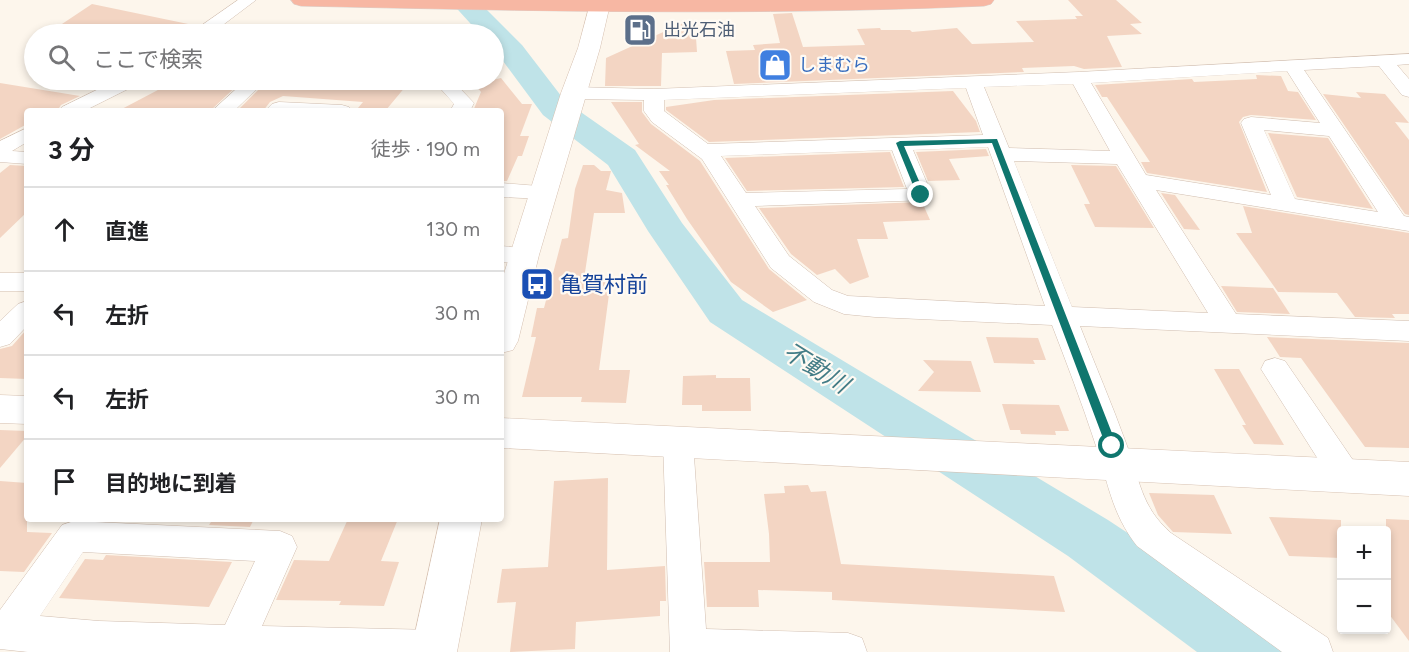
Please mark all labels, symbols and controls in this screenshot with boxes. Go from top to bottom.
fuel station icon: 出光石油 [622,12,658,48]
place label: 出光石油 [663,19,735,41]
search box [24,24,504,90]
icon: search [45,41,78,74]
text: ここで検索 [93,46,203,73]
shop icon: しまむら [757,47,793,83]
place label: しまむら [798,54,870,76]
text: 3 分 [48,134,95,166]
text: 徒歩 · 190 m [371,137,480,161]
route end [907,181,933,207]
icon: ahead [48,213,81,246]
text: 130 m [426,217,480,241]
text: 直進 [105,218,149,245]
bus stop icon: 亀賀村前 [519,266,555,302]
place label: 亀賀村前 [560,271,648,298]
icon: left [48,297,81,330]
text: 30 m [434,301,480,325]
text: 左折 [105,302,149,329]
water label: 不動川 [778,336,857,401]
icon: left [48,381,81,414]
text: 30 m [434,385,480,409]
text: 左折 [105,386,149,413]
route start [1098,432,1124,458]
icon: arrive [48,465,81,498]
text: 目的地に到着 [105,470,237,497]
map controls [1337,526,1391,634]
button: + [1337,526,1391,580]
button: − [1337,580,1391,634]

